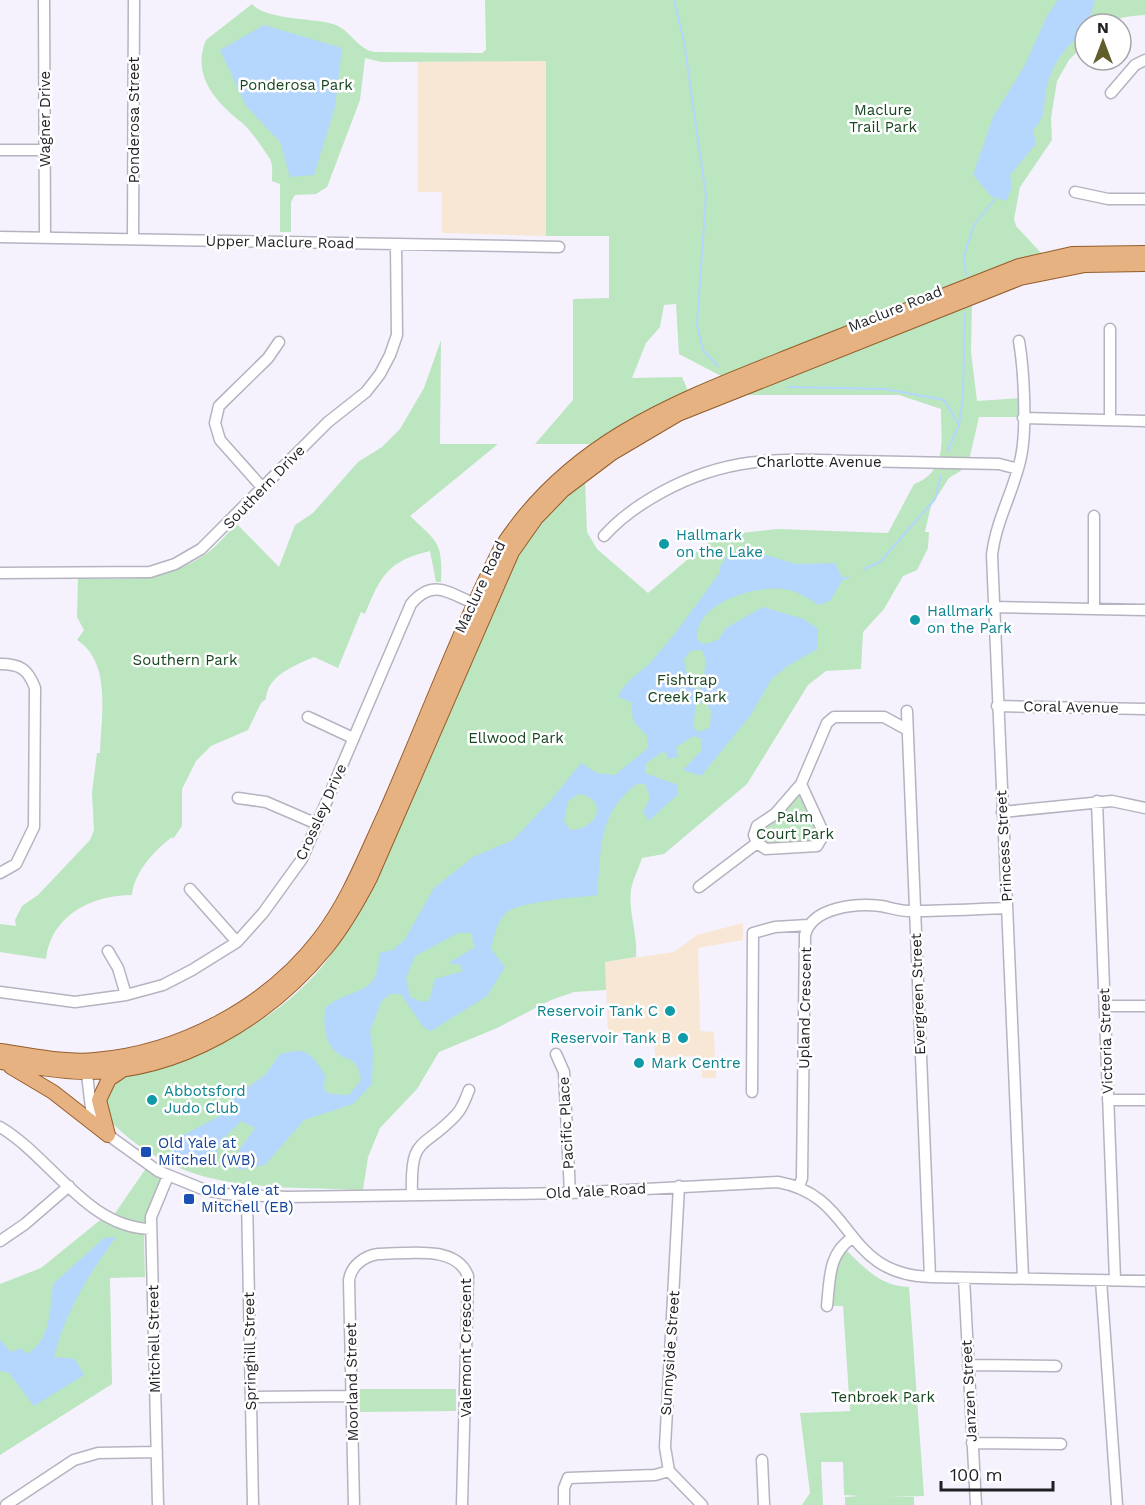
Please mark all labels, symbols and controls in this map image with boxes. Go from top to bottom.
north arrow [1073,12,1133,72]
text: N [1097,18,1109,37]
street label: Ponderosa Street [125,56,143,183]
street label: Wagner Drive [36,71,54,167]
park label: Ponderosa Park [239,76,353,94]
park label: Maclure Trail Park [849,101,917,136]
street label: Upper Maclure Road [206,232,354,252]
street label: Maclure Road [845,282,945,336]
street label: Southern Drive [219,441,309,533]
street label: Charlotte Avenue [756,453,882,471]
place label: Hallmark on the Lake [676,526,763,561]
marker: Hallmark on the Lake [657,537,671,551]
street label: Maclure Road [451,538,509,636]
place label: Hallmark on the Park [927,602,1012,637]
marker: Hallmark on the Park [908,613,922,627]
park label: Southern Park [133,651,238,669]
park label: Fishtrap Creek Park [647,671,727,706]
street label: Coral Avenue [1023,697,1119,717]
park label: Ellwood Park [468,729,564,747]
street label: Crossley Drive [292,761,350,863]
street label: Princess Street [992,789,1016,902]
park label: Palm Court Park [756,808,834,843]
street label: Evergreen Street [907,932,929,1055]
street label: Upland Crescent [795,946,815,1069]
street label: Victoria Street [1095,987,1117,1094]
place label: Reservoir Tank C [537,1002,658,1020]
marker: Reservoir Tank C [663,1004,677,1018]
place label: Reservoir Tank B [550,1029,671,1047]
marker: Reservoir Tank B [676,1031,690,1045]
place label: Mark Centre [651,1054,741,1072]
marker: Mark Centre [632,1056,646,1070]
street label: Pacific Place [555,1076,577,1170]
place label: Abbotsford Judo Club [164,1082,246,1117]
marker: Abbotsford Judo Club [145,1093,159,1107]
place label: Old Yale at Mitchell (WB) [158,1134,255,1169]
marker: Old Yale at Mitchell (WB) [139,1145,153,1159]
street label: Old Yale Road [545,1179,647,1203]
place label: Old Yale at Mitchell (EB) [201,1181,293,1216]
marker: Old Yale at Mitchell (EB) [182,1192,196,1206]
street label: Valemont Crescent [457,1277,475,1418]
street label: Mitchell Street [144,1284,164,1393]
street label: Sunnyside Street [657,1289,683,1416]
street label: Springhill Street [240,1291,260,1410]
street label: Moorland Street [342,1322,362,1442]
street label: Janzen Street [957,1339,981,1442]
park label: Tenbroek Park [831,1388,935,1406]
scale bar [941,1454,1054,1492]
text: 100 m [950,1464,1003,1485]

